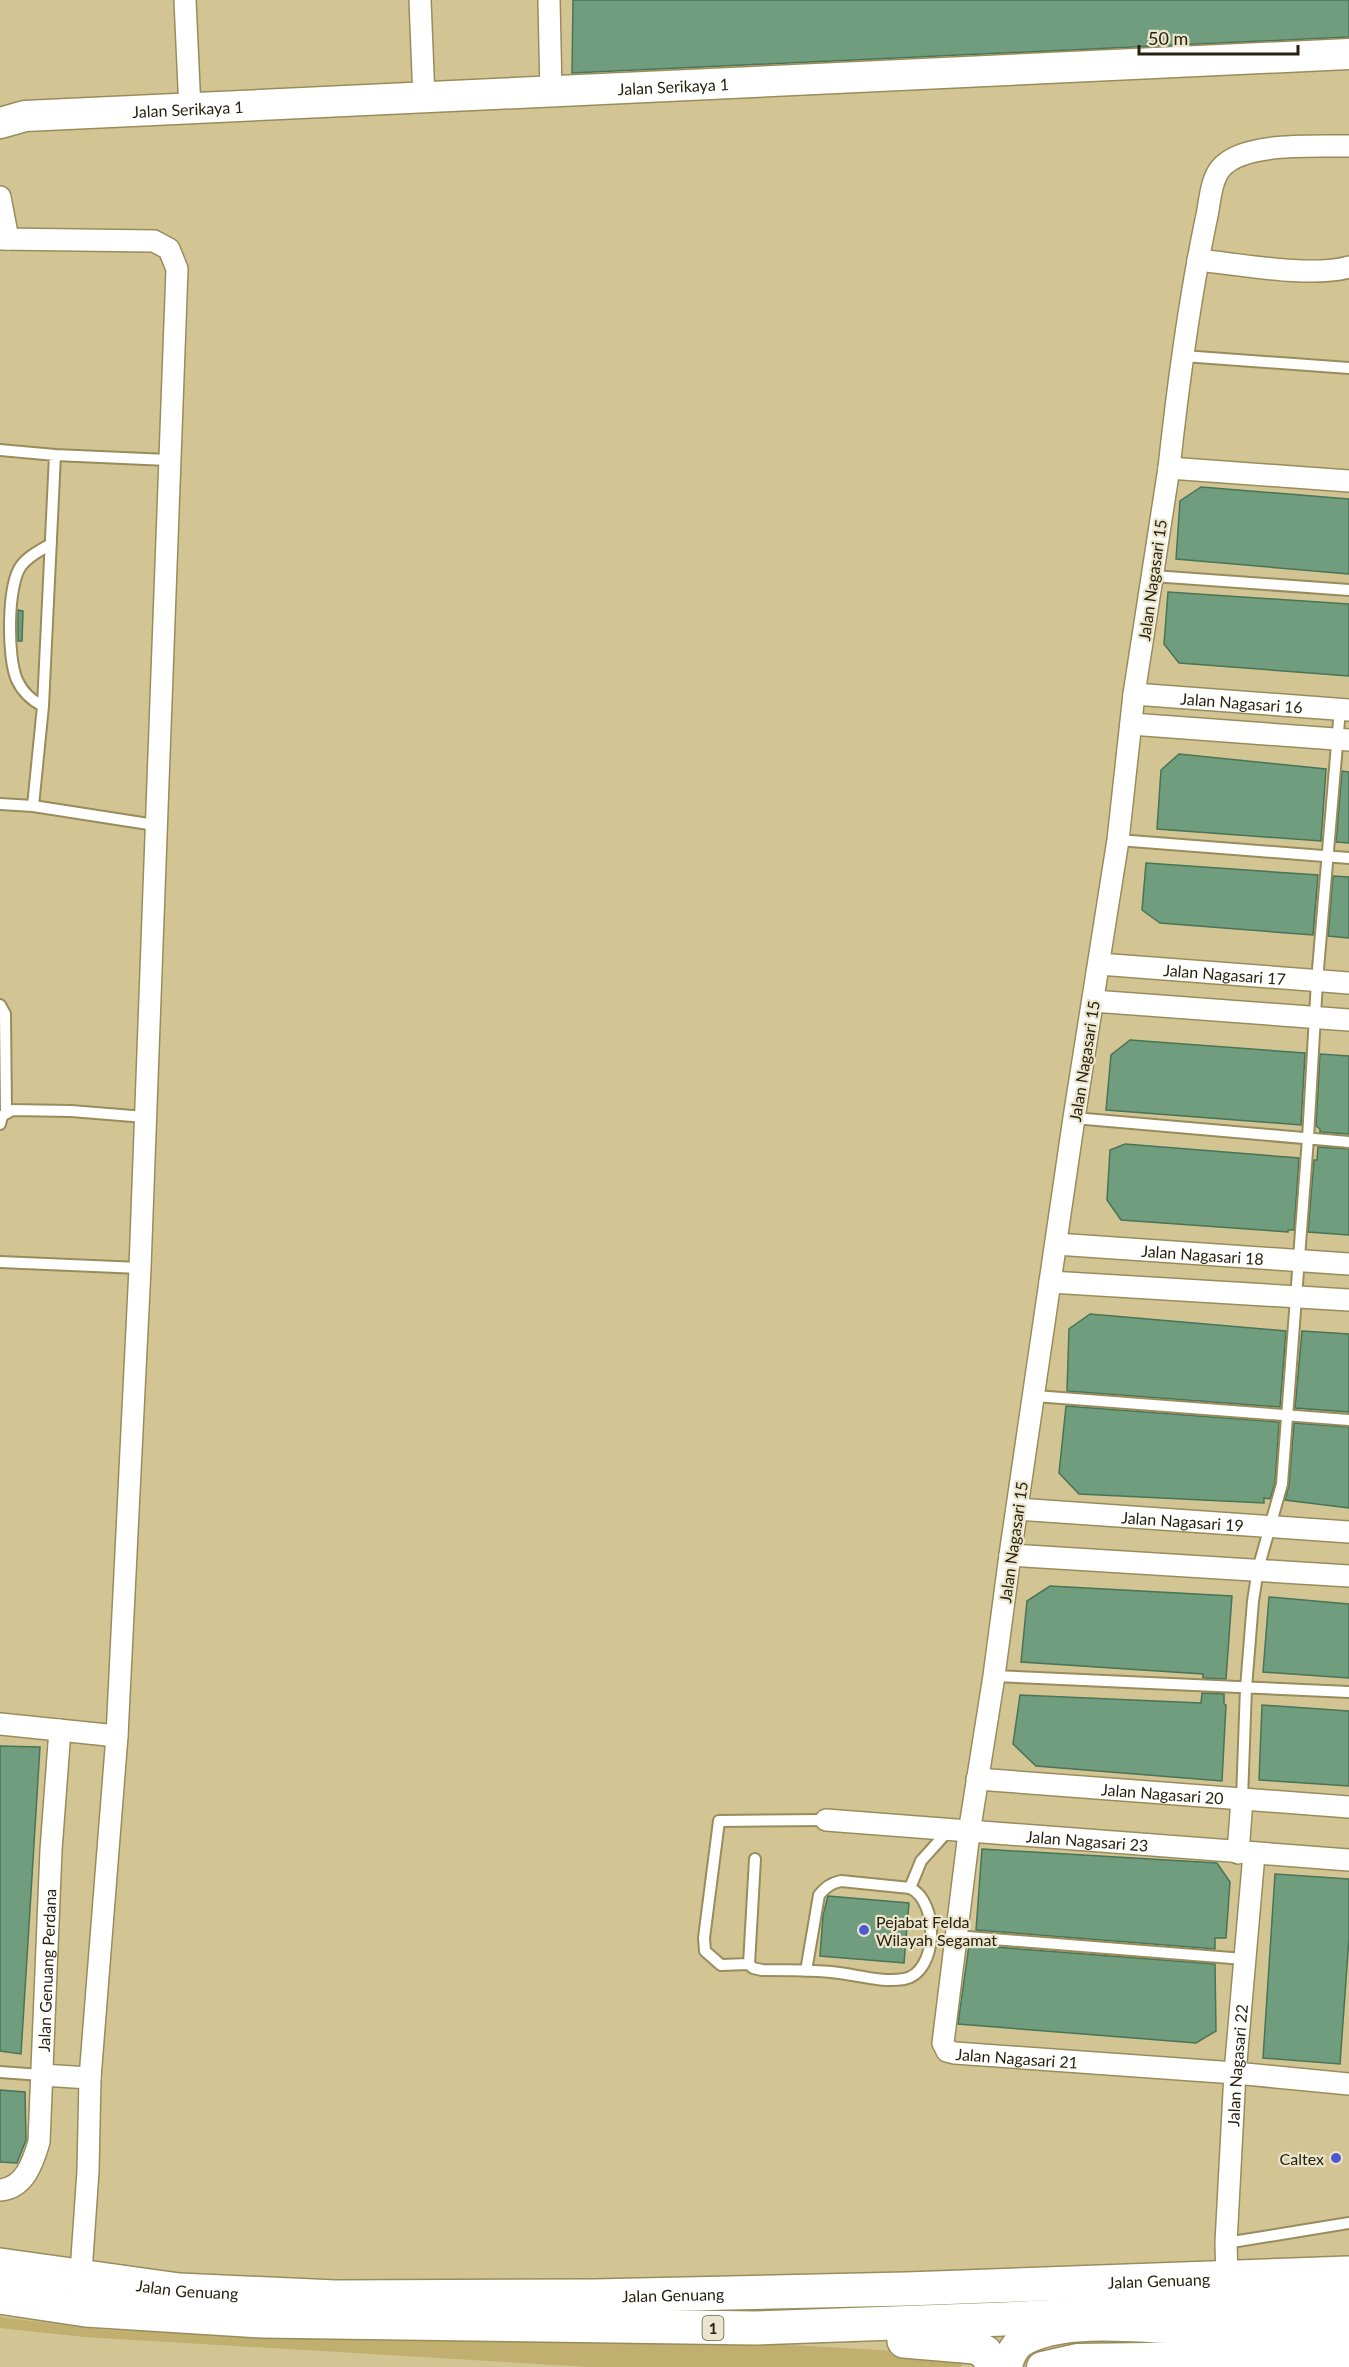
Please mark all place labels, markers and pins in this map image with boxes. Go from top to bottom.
place label: Pejabat Felda Wilayah Segamat [876,1912,997,1949]
marker: Pejabat Felda Wilayah Segamat [857,1923,871,1937]
place label: Caltex [1280,2149,1324,2168]
marker: Caltex [1329,2151,1343,2165]

